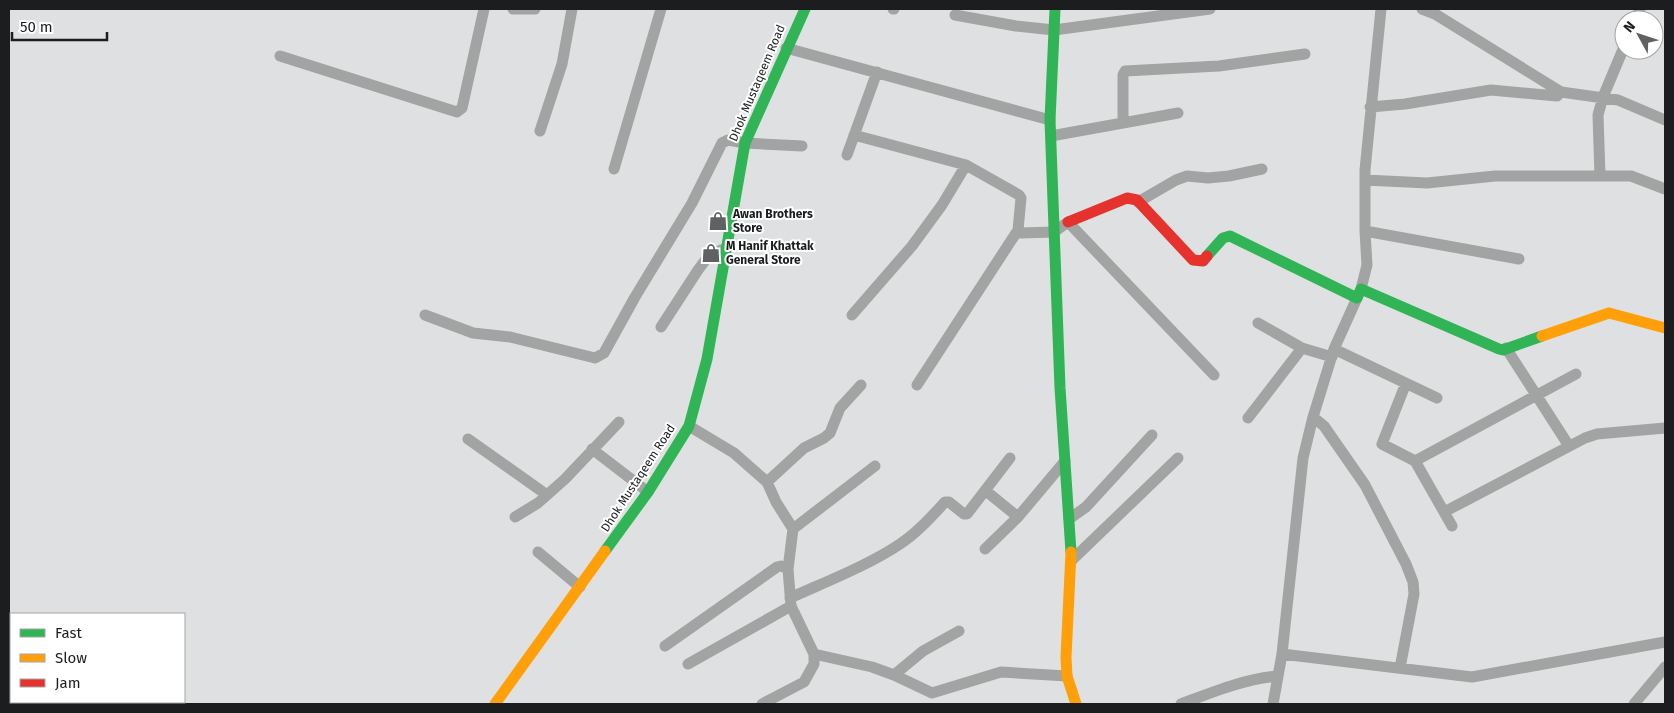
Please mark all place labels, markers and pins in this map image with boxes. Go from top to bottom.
place label: Awan Brothers Store [732,207,813,235]
shop icon: Awan Brothers Store [707,210,729,232]
place label: M Hanif Khattak General Store [726,239,814,267]
shop icon: M Hanif Khattak General Store [700,242,722,264]

